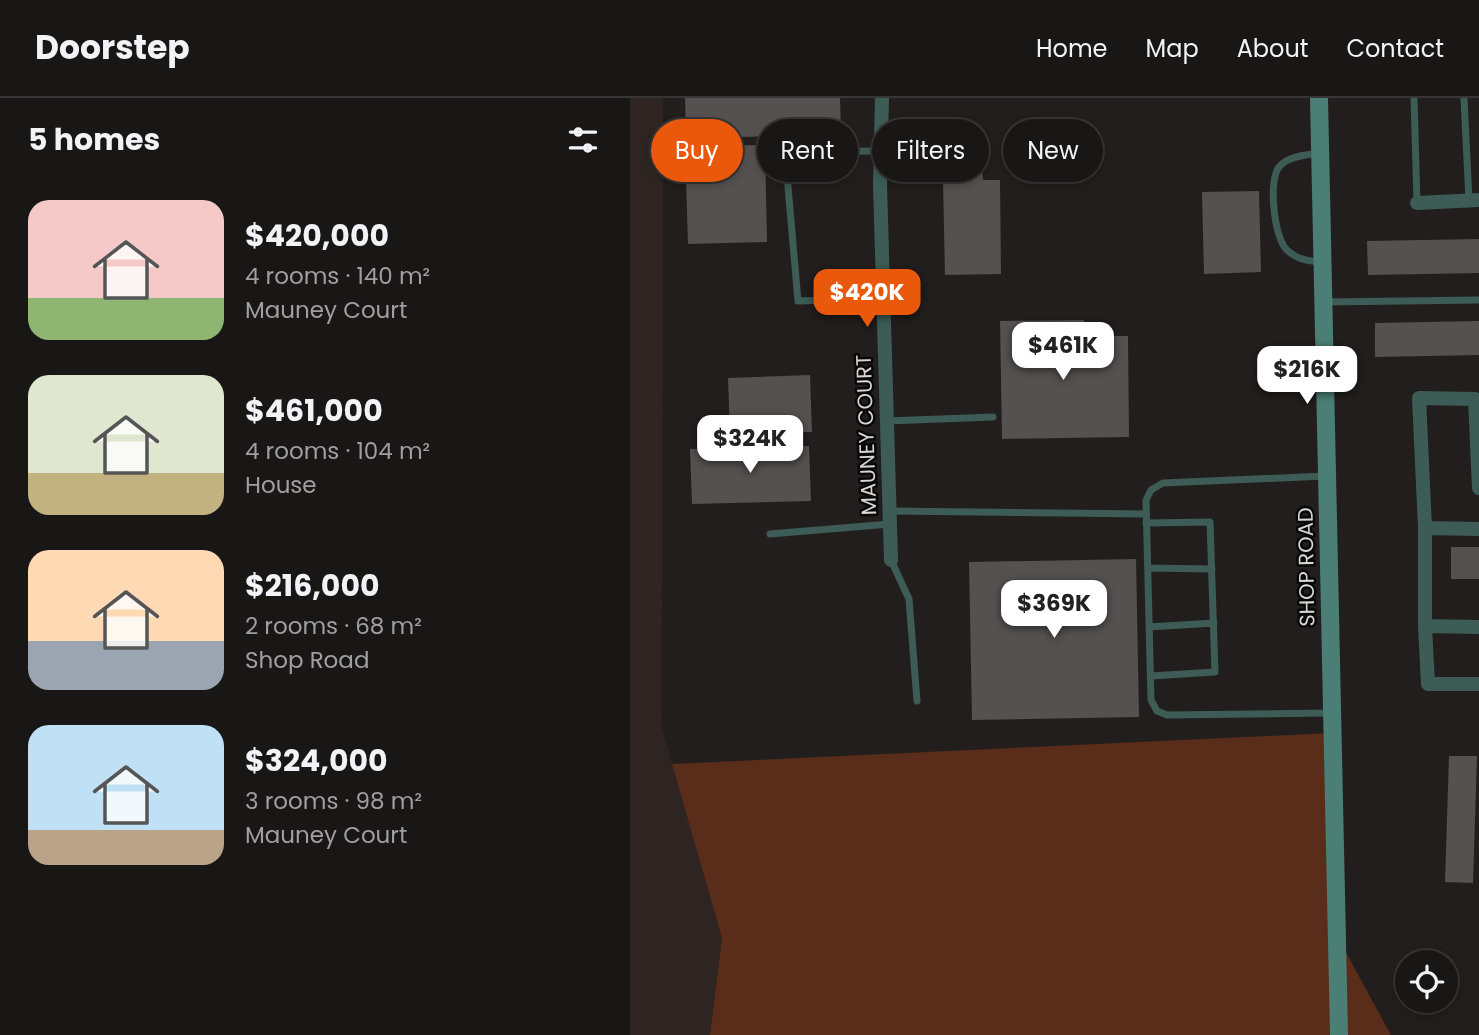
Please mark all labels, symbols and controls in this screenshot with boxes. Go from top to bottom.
text: Doorstep [35,24,190,71]
text: Home [1036,32,1108,65]
text: Map [1146,32,1199,65]
text: About [1237,32,1308,65]
text: Contact [1346,32,1444,65]
text: 5 homes [28,118,160,161]
chip: Buy [651,119,743,182]
chip: Rent [757,119,858,182]
chip: Filters [872,119,989,182]
chip: New [1003,119,1103,182]
icon: filters [564,121,602,159]
text: $420,000 [245,214,389,257]
icon: home [84,228,168,312]
text: 4 rooms · 140 m² [245,260,430,292]
pin: $420K [818,270,916,329]
text: $420K [830,276,904,308]
text: Mauney Court [245,294,407,326]
pin: $461K [1014,322,1112,382]
text: $461K [1028,329,1098,361]
pin: $216K [1258,346,1356,406]
text: $216K [1273,353,1341,385]
street label: MAUNEY COURT [849,354,883,516]
text: $461,000 [245,389,383,432]
icon: home [84,403,168,487]
pin: $324K [701,416,799,475]
text: $324K [713,422,787,454]
text: 4 rooms · 104 m² [245,435,430,467]
text: House [245,469,317,501]
street label: SHOP ROAD [1290,507,1322,627]
text: $216,000 [245,564,380,607]
icon: home [84,578,168,662]
pin: $369K [1005,580,1103,640]
text: $369K [1017,587,1091,619]
text: 2 rooms · 68 m² [245,610,422,642]
text: Shop Road [245,644,369,676]
text: $324,000 [245,739,388,782]
icon: home [84,753,168,837]
text: 3 rooms · 98 m² [245,785,422,817]
text: Mauney Court [245,819,407,851]
map controls [1395,950,1458,1013]
button: locate [1395,950,1458,1013]

